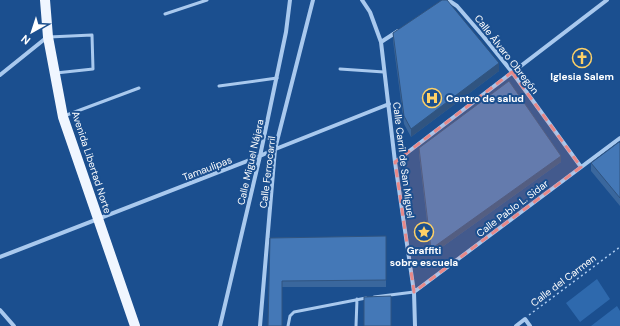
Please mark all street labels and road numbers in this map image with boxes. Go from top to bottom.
street label: Calle Álvaro Obregón [472,12,542,97]
street label: Calle Carril de San Miguel [390,101,417,219]
street label: Avenida Libertad Norte [69,109,114,215]
street label: Calle Miguel Nájera [234,118,267,206]
street label: Calle Ferrocarril [257,135,278,209]
street label: Tamaulipas [181,153,234,184]
street label: Calle Pablo L. Sidar [474,177,551,240]
street label: Calle del Carmen [528,251,599,309]

